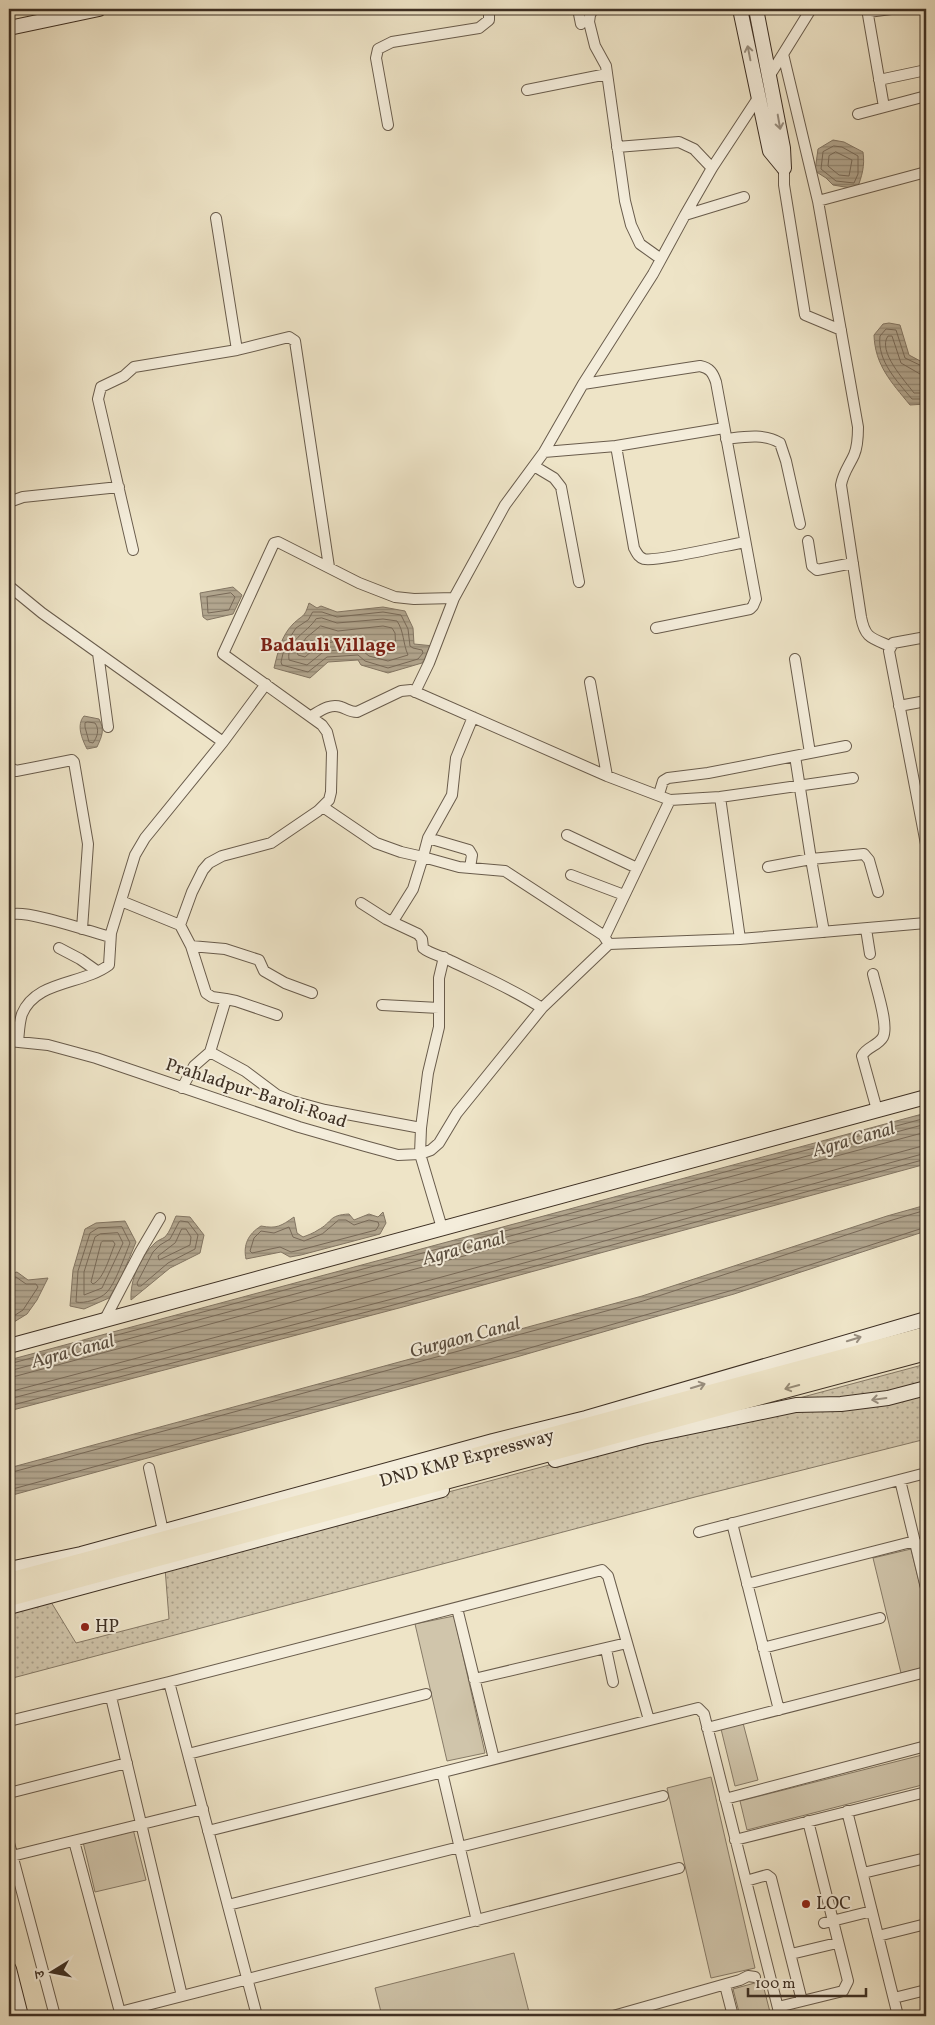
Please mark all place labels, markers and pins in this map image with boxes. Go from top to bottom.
place label: HP [95,1615,119,1640]
marker: HP [79,1621,91,1633]
place label: LOC [816,1892,851,1917]
marker: LOC [800,1898,812,1910]

